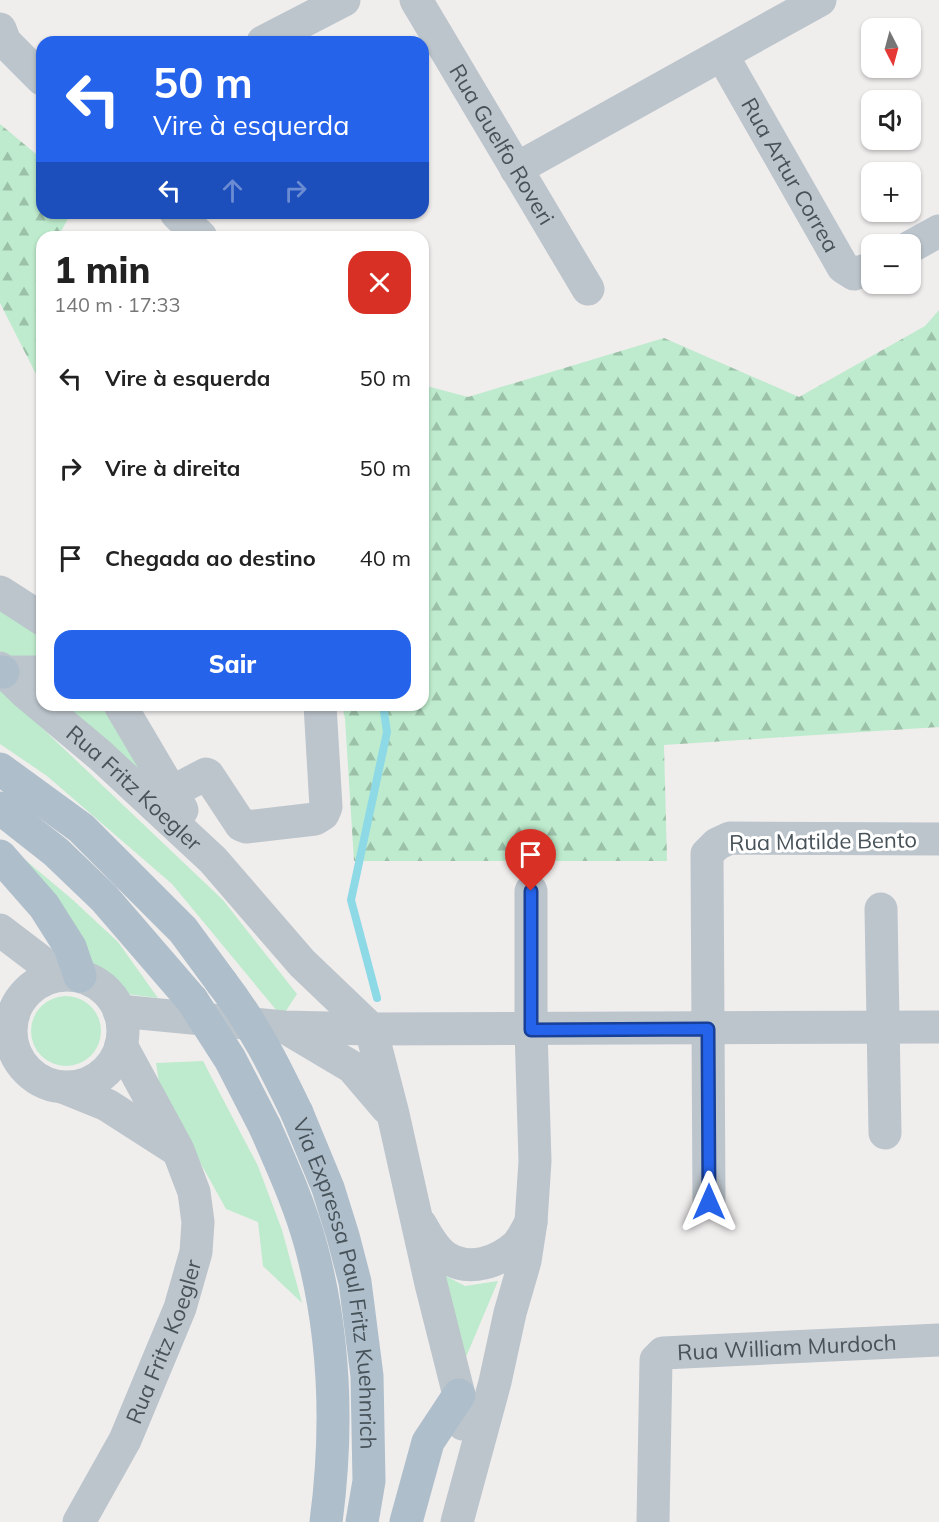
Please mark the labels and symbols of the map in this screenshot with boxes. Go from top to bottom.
north arrow [861,18,921,78]
street label: Rua Guelfo Roveri [443,59,561,230]
street label: Rua Artur Correa [735,92,846,257]
street label: Rua Fritz Koegler [61,719,208,857]
street label: Rua Matilde Bento [729,825,917,857]
pin [505,829,556,891]
street label: Via Expressa Paul Fritz Kuehnrich [287,1114,382,1450]
position arrow [677,1170,741,1234]
street label: Rua Fritz Koegler [119,1256,207,1428]
street label: Rua William Murdoch [677,1328,897,1366]

